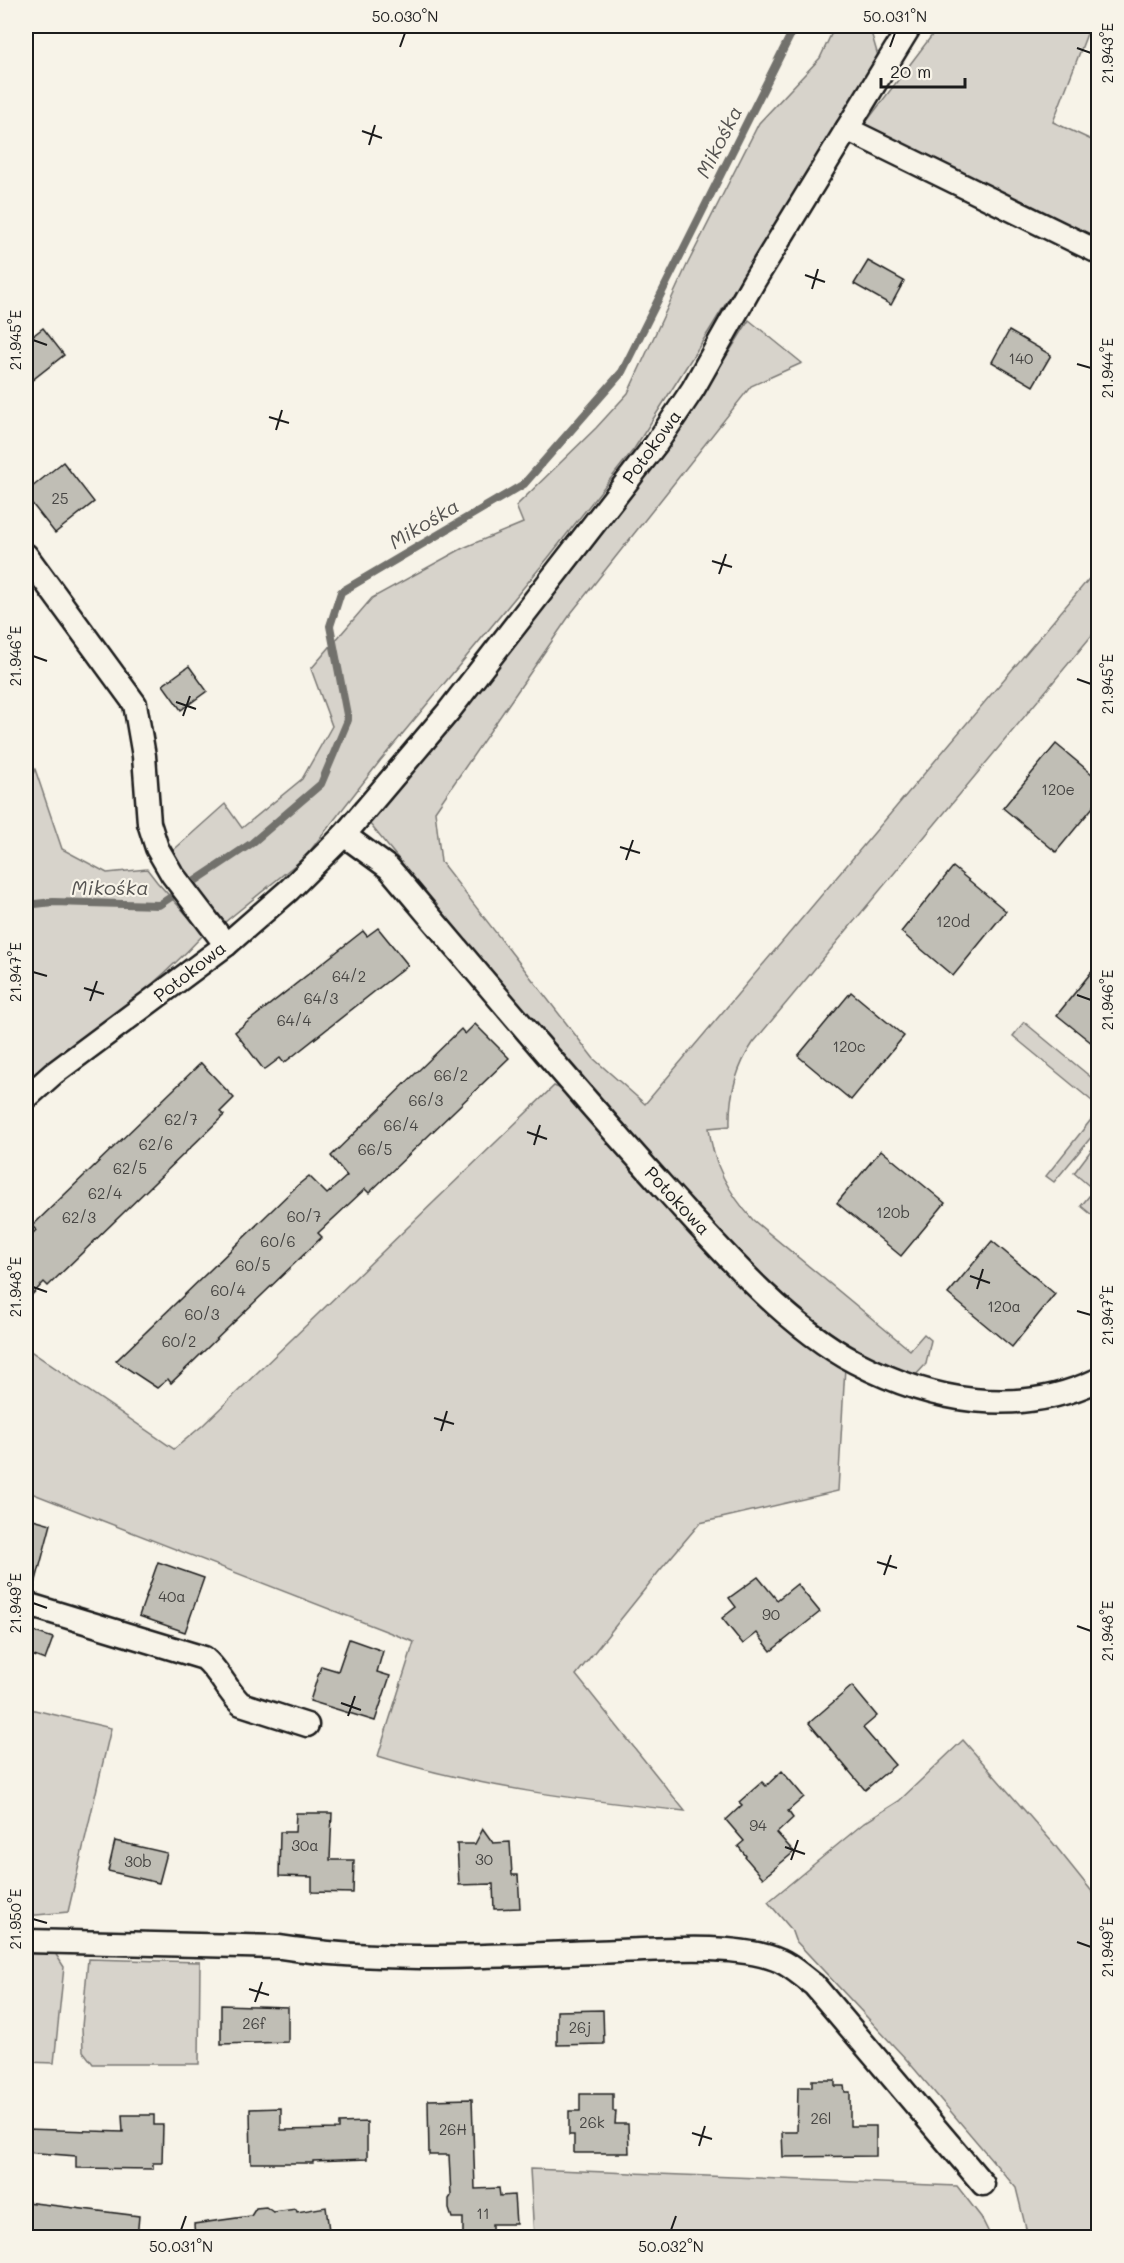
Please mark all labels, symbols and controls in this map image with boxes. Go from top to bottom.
text: 50.030°N [372,6,438,26]
text: 50.031°N [863,6,927,26]
text: 21.943°E [1097,22,1117,83]
scale bar [881,51,965,89]
text: 20 m [890,59,931,83]
water label: Mikośka [689,101,747,182]
text: 21.945°E [5,309,25,370]
text: 21.944°E [1097,337,1117,398]
house number: 140 [1009,348,1033,368]
street label: Potokowa [616,405,686,488]
house number: 25 [51,488,69,508]
water label: Mikośka [384,492,463,554]
text: 21.946°E [5,625,25,686]
text: 21.945°E [1097,653,1117,714]
house number: 120e [1041,779,1075,799]
water label: Mikośka [71,874,149,900]
house number: 120d [936,911,970,931]
street label: Potokowa [148,935,231,1007]
text: 21.947°E [5,942,25,1002]
house number: 64/2 [332,966,366,986]
text: 21.946°E [1097,969,1117,1030]
house number: 64/3 [304,988,338,1008]
house number: 64/4 [277,1010,311,1030]
house number: 120c [832,1036,866,1056]
house number: 66/2 [434,1065,468,1085]
house number: 66/3 [409,1090,444,1110]
house number: 62/7 [164,1109,198,1129]
house number: 66/4 [384,1115,419,1135]
house number: 62/6 [139,1134,173,1154]
house number: 66/5 [358,1139,392,1159]
house number: 62/5 [113,1158,147,1178]
street label: Potokowa [640,1161,716,1240]
house number: 62/4 [88,1183,122,1203]
house number: 120b [876,1202,910,1222]
house number: 60/7 [287,1206,321,1226]
house number: 62/3 [62,1207,96,1227]
house number: 60/6 [260,1231,296,1251]
house number: 60/5 [236,1255,270,1275]
text: 21.948°E [5,1256,25,1317]
house number: 60/4 [211,1280,246,1300]
text: 21.947°E [1097,1285,1117,1345]
house number: 120a [987,1296,1021,1316]
house number: 60/3 [185,1304,220,1324]
house number: 60/2 [162,1331,196,1351]
text: 21.949°E [5,1572,25,1633]
house number: 40a [158,1586,186,1606]
text: 21.948°E [1097,1600,1117,1661]
house number: 90 [762,1604,780,1624]
house number: 94 [749,1815,767,1835]
house number: 30a [291,1835,319,1855]
house number: 30 [475,1849,493,1869]
house number: 30b [124,1851,152,1871]
text: 21.950°E [5,1888,25,1949]
text: 21.949°E [1097,1916,1117,1977]
house number: 26f [242,2013,267,2033]
house number: 26j [569,2017,591,2037]
house number: 26l [810,2108,832,2128]
house number: 26k [579,2112,605,2132]
house number: 26H [439,2119,467,2139]
house number: 11 [476,2203,490,2223]
text: 50.031°N [149,2236,213,2256]
text: 50.032°N [638,2236,704,2256]

